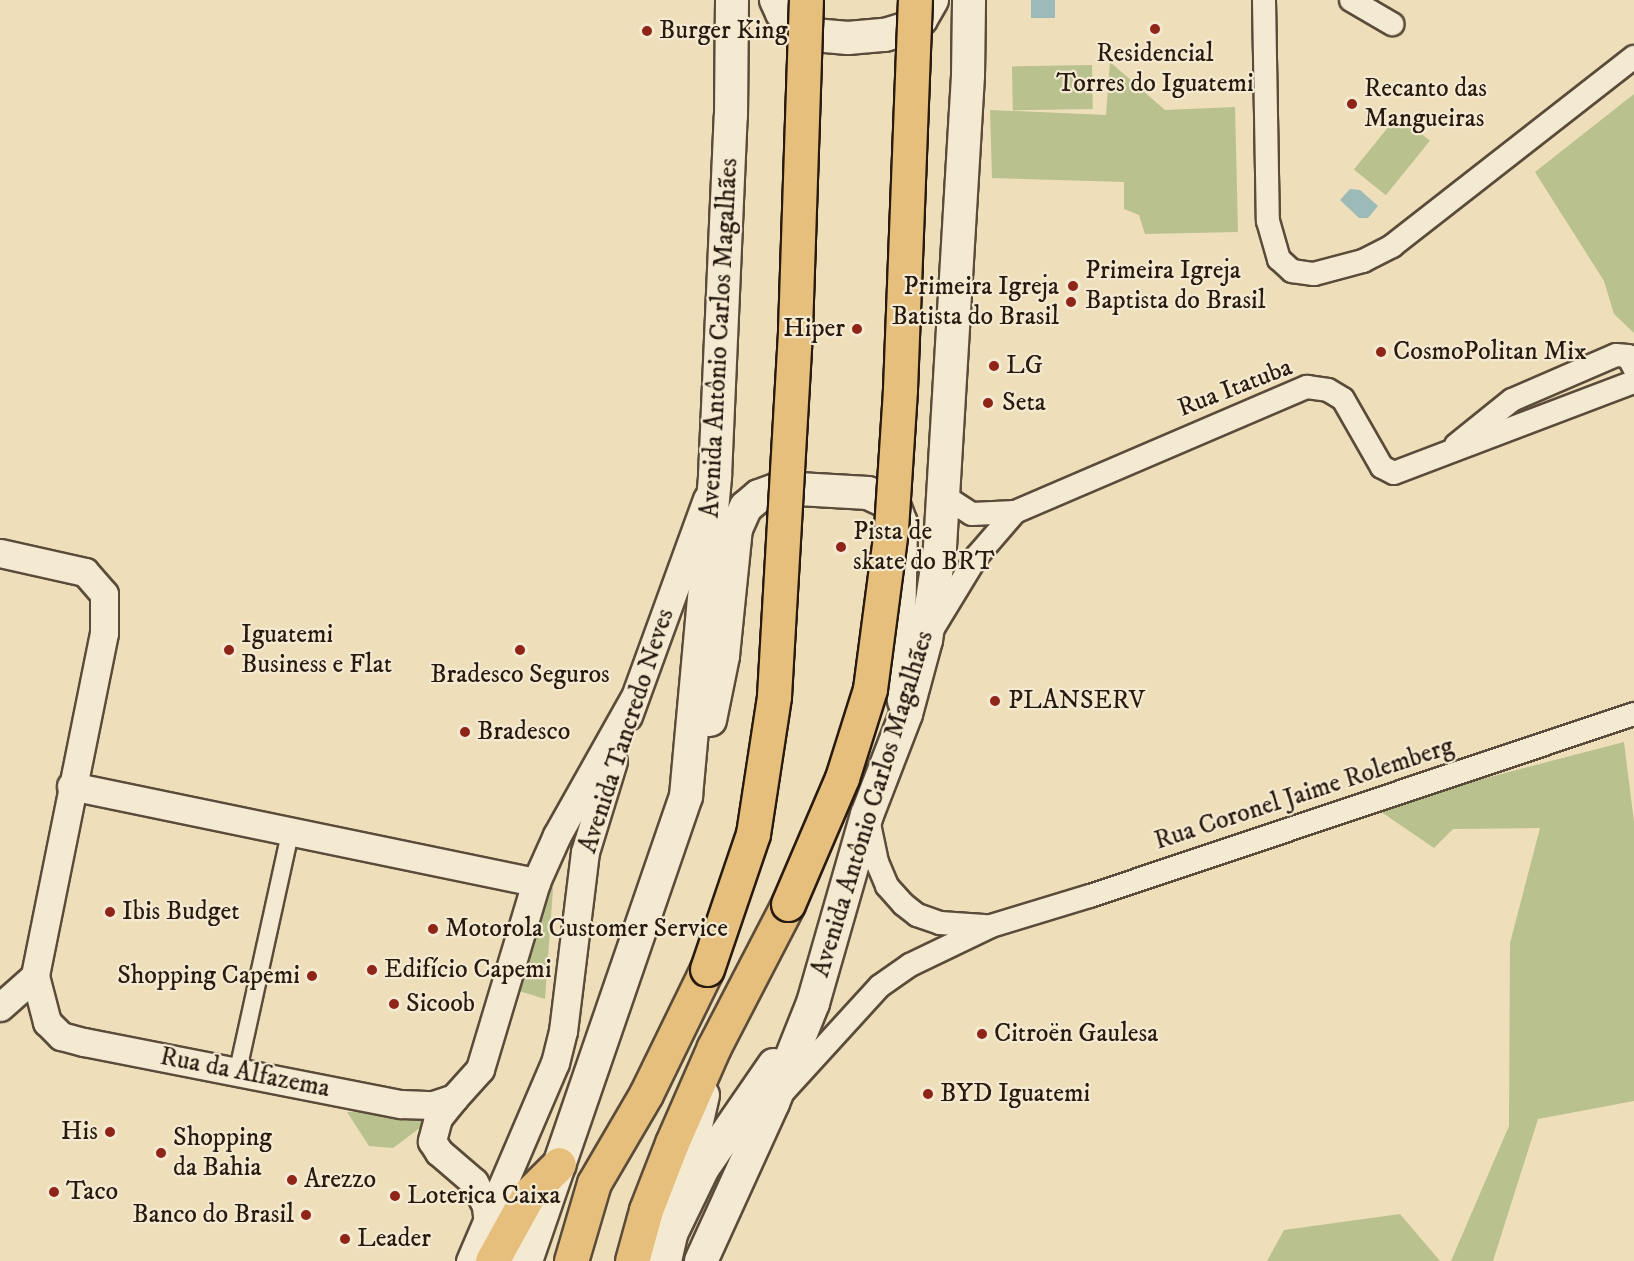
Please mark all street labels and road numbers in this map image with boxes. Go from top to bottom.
street label: Avenida Antônio Carlos Magalhães [695,157,745,519]
street label: Rua Itatuba [1173,352,1297,424]
street label: Avenida Tancredo Neves [573,605,681,857]
street label: Avenida Antônio Carlos Magalhães [805,627,941,981]
street label: Rua Coronel Jaime Rolemberg [1151,731,1457,857]
street label: Rua da Alfazema [157,1041,333,1105]

